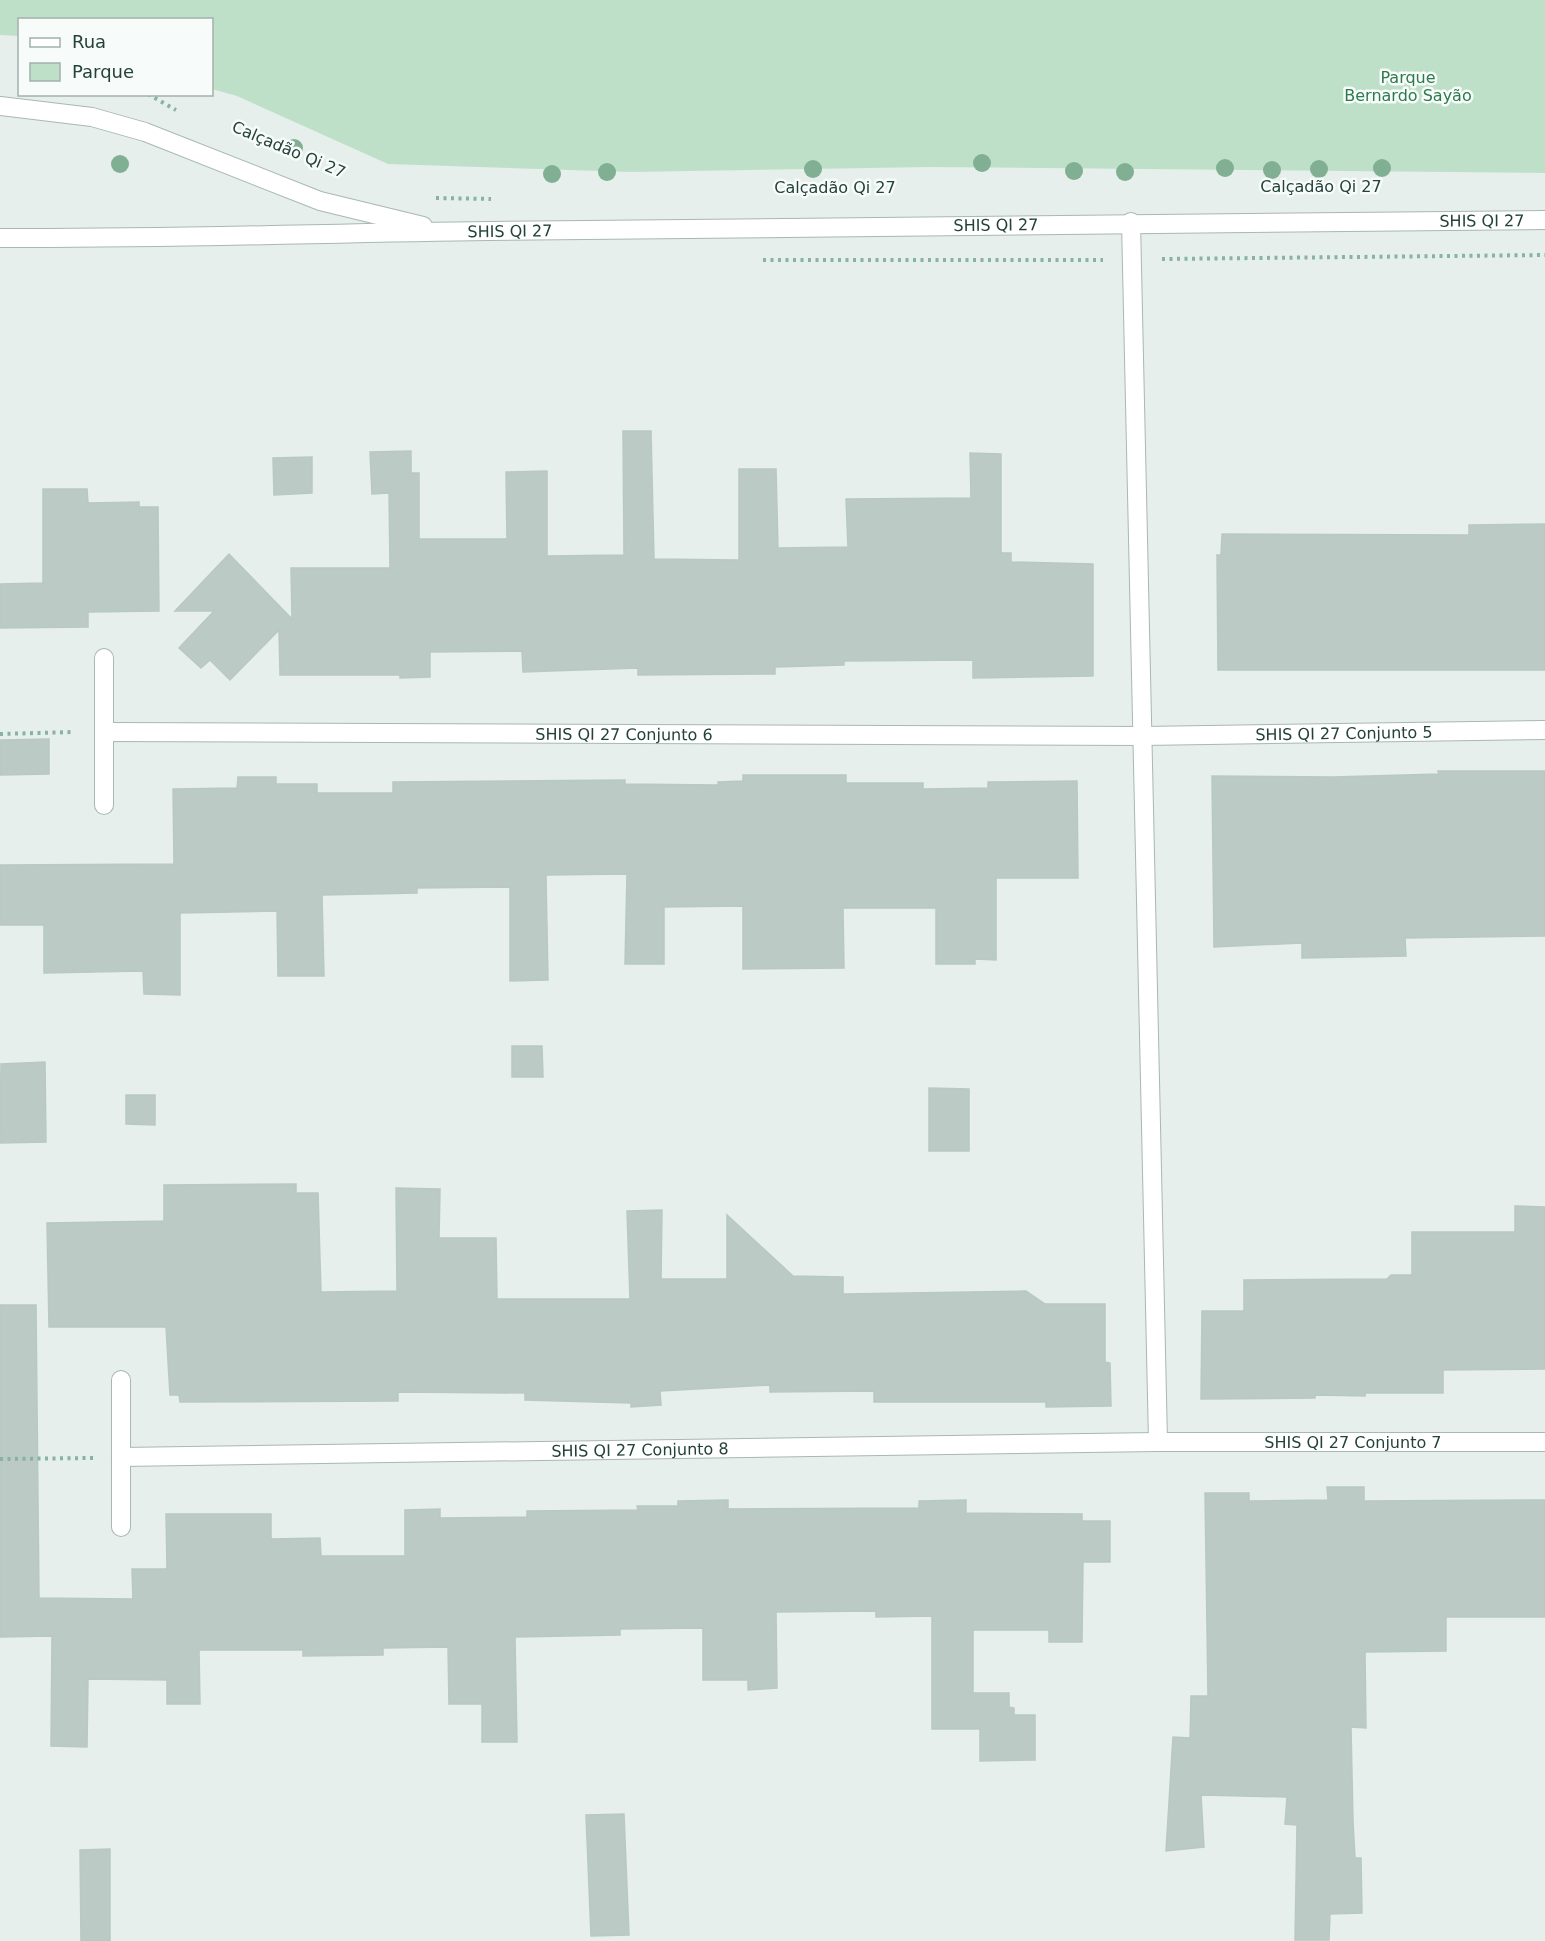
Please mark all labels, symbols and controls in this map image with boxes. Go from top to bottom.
legend [18,18,213,96]
text: Rua [72,31,106,52]
text: Parque [72,61,134,82]
park label: Parque Bernardo Sayão [1344,68,1472,105]
street label: Calçadão Qi 27 [229,117,348,182]
street label: Calçadão Qi 27 [1260,177,1382,196]
street label: Calçadão Qi 27 [774,178,896,197]
street label: SHIS QI 27 [1439,211,1524,231]
street label: SHIS QI 27 [953,215,1038,235]
street label: SHIS QI 27 [467,221,553,241]
street label: SHIS QI 27 Conjunto 5 [1255,723,1433,744]
street label: SHIS QI 27 Conjunto 6 [535,725,713,744]
street label: SHIS QI 27 Conjunto 7 [1264,1433,1442,1452]
street label: SHIS QI 27 Conjunto 8 [551,1439,729,1461]

